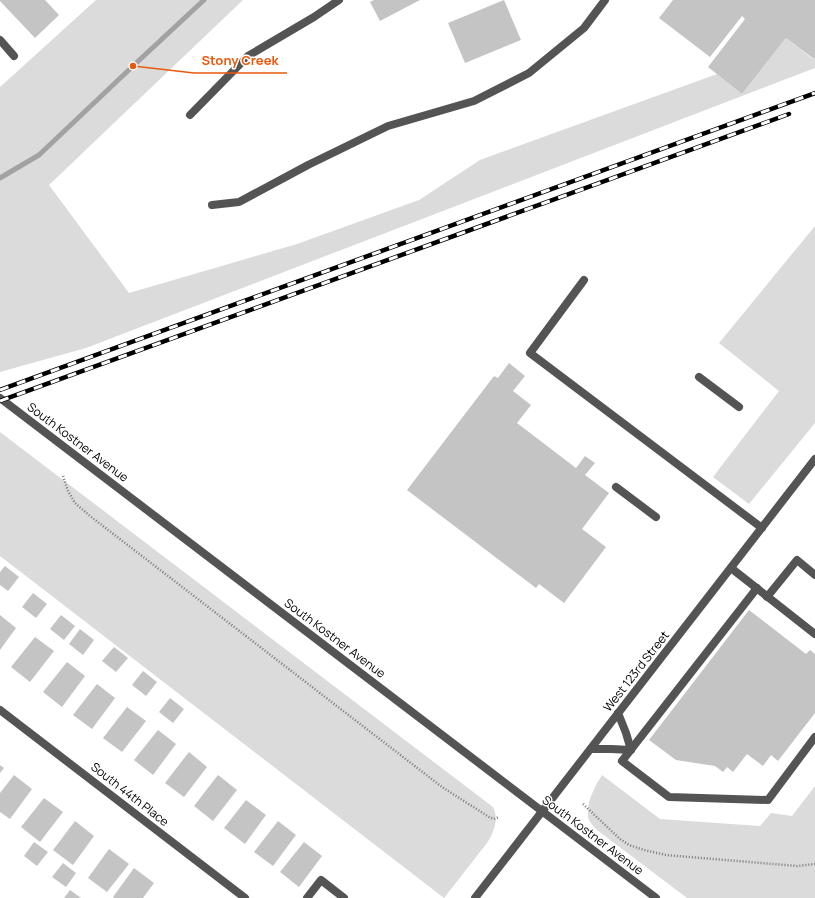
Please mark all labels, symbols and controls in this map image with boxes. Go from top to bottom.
callout: Stony Creek [194,48,287,73]
text: Stony Creek [202,51,279,69]
street label: South Kostner Avenue [24,398,132,486]
street label: South Kostner Avenue [281,594,389,682]
street label: West 123rd Street [599,627,673,715]
street label: South 44th Place [87,758,173,830]
street label: South Kostner Avenue [539,791,647,879]

